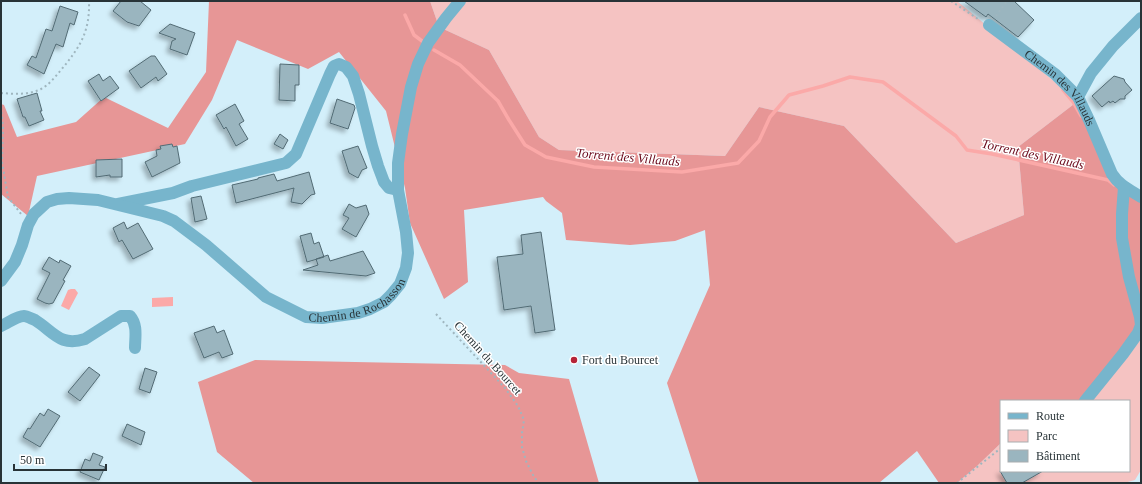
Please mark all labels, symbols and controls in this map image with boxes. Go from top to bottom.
street label: Chemin des Villauds [1022,47,1098,128]
water label: Torrent des Villauds [980,136,1086,172]
water label: Torrent des Villauds [575,145,681,169]
street label: Chemin de Rochasson [308,277,408,325]
street label: Chemin du Bourcet [451,318,525,398]
place label: Fort du Bourcet [582,353,659,367]
marker: Fort du Bourcet [569,355,579,365]
legend [1000,400,1130,472]
text: Route [1036,409,1065,423]
text: Parc [1036,429,1057,443]
scale bar [14,446,106,472]
text: Bâtiment [1036,449,1081,463]
text: 50 m [20,453,45,467]

